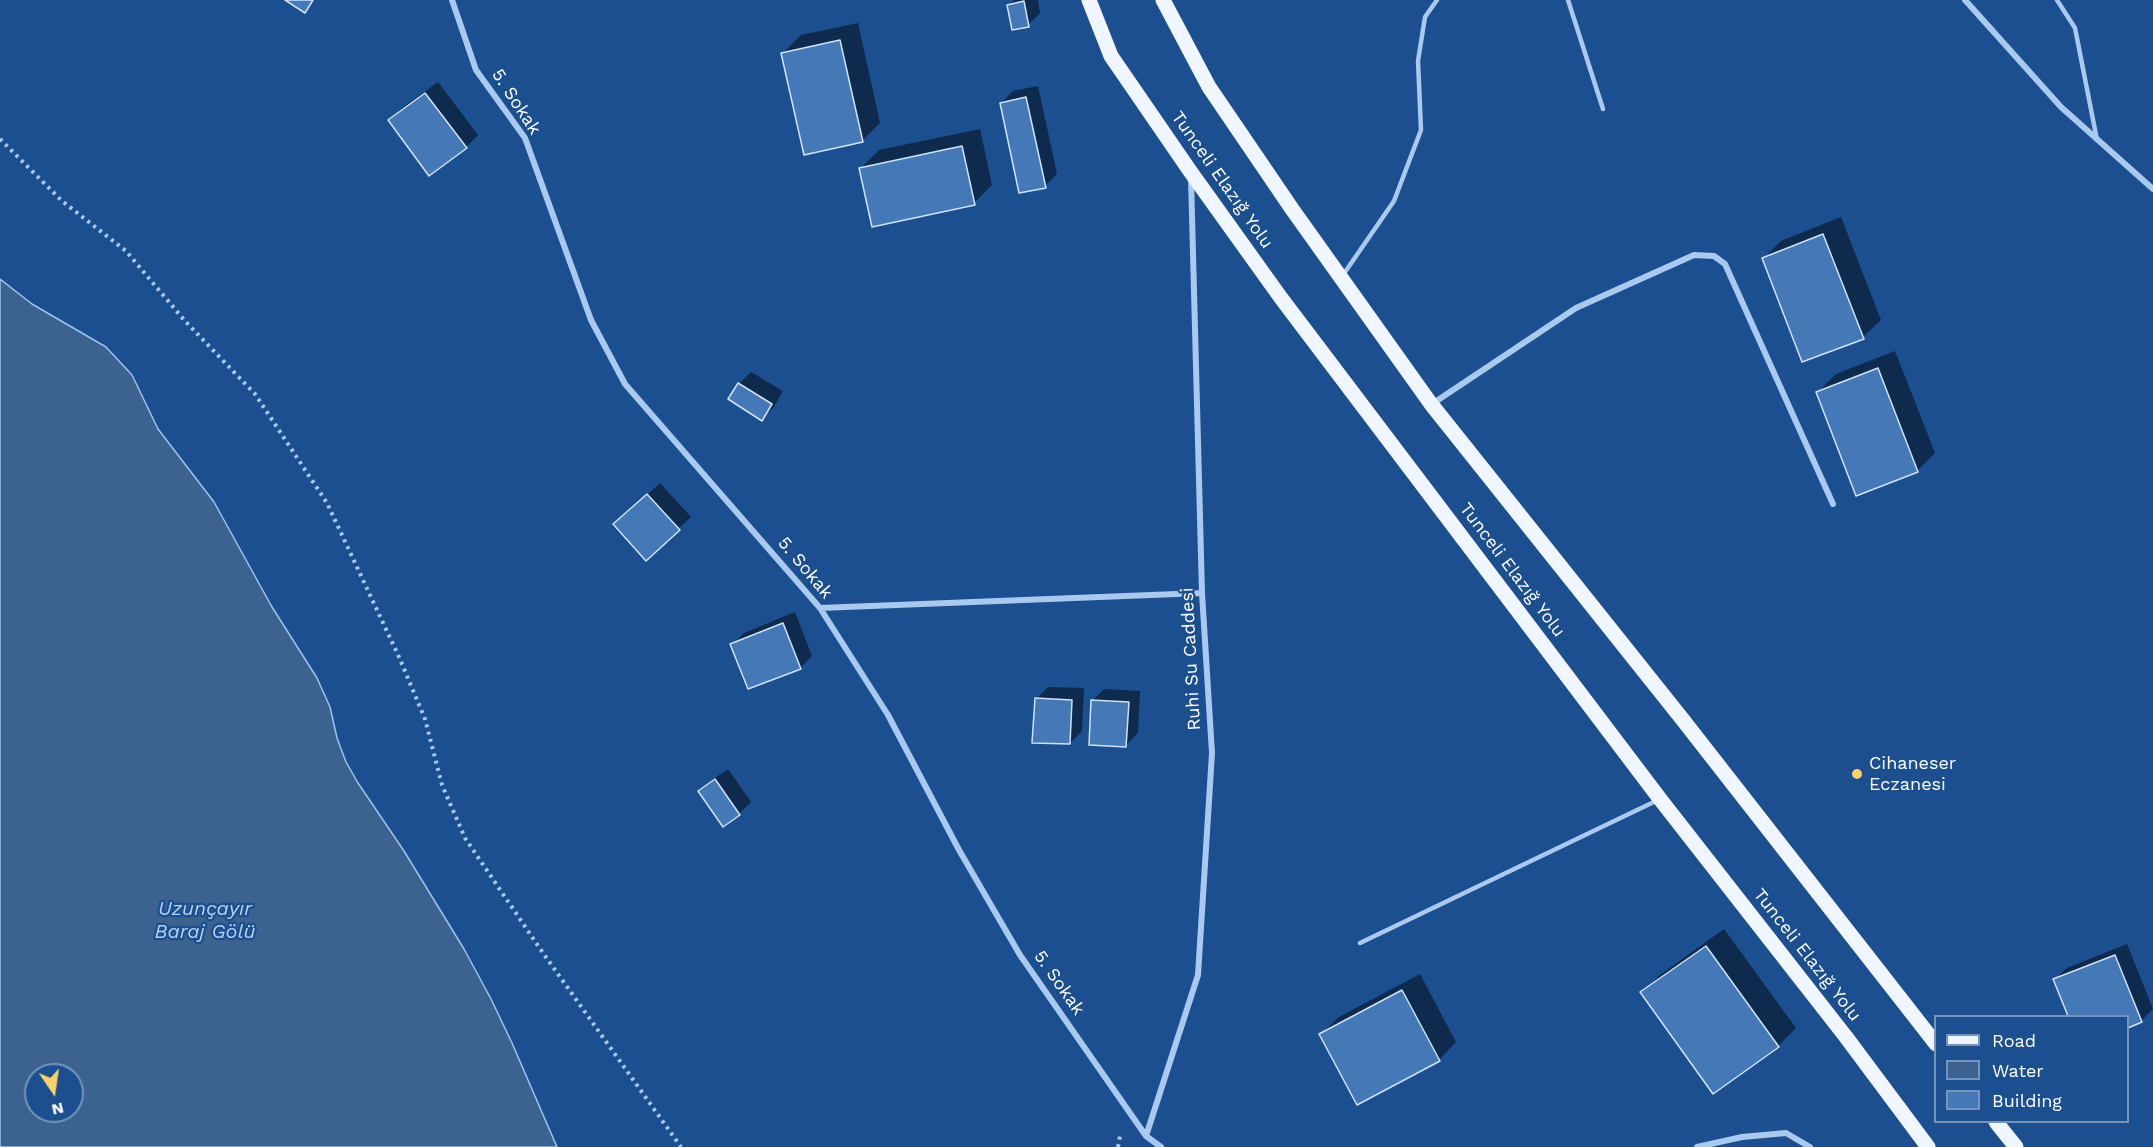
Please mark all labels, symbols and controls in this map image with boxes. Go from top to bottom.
street label: 5. Sokak [487,65,545,139]
street label: Tunceli Elazığ Yolu [1167,107,1277,253]
street label: Tunceli Elazığ Yolu [1454,499,1570,641]
street label: 5. Sokak [773,533,837,603]
street label: Ruhi Su Caddesi [1176,587,1206,731]
place label: Cihaneser Eczanesi [1869,753,1956,795]
marker: Cihaneser Eczanesi [1850,767,1864,781]
street label: Tunceli Elazığ Yolu [1748,884,1866,1026]
water label: Uzunçayır Baraj Gölü [155,897,255,944]
street label: 5. Sokak [1029,946,1089,1020]
legend [1934,1015,2129,1123]
text: Road [1992,1030,2036,1051]
text: Water [1992,1060,2044,1081]
north arrow [24,1063,84,1123]
text: Building [1992,1090,2062,1111]
text: N [50,1098,66,1120]

